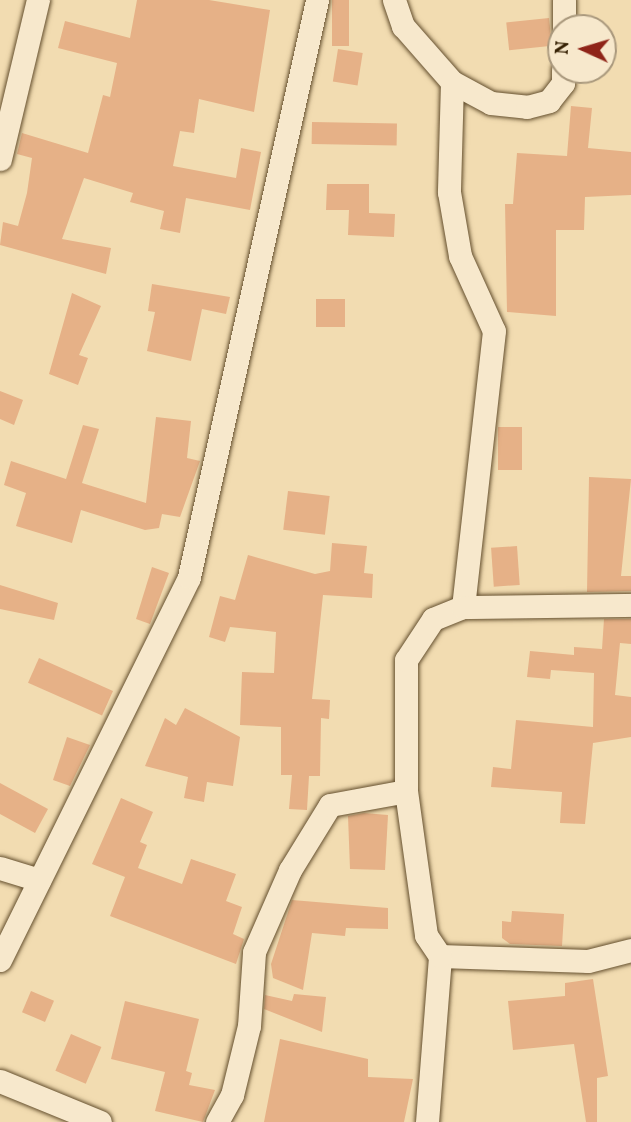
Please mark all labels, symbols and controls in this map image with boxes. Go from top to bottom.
north arrow [547,14,617,84]
text: N [550,40,576,55]

